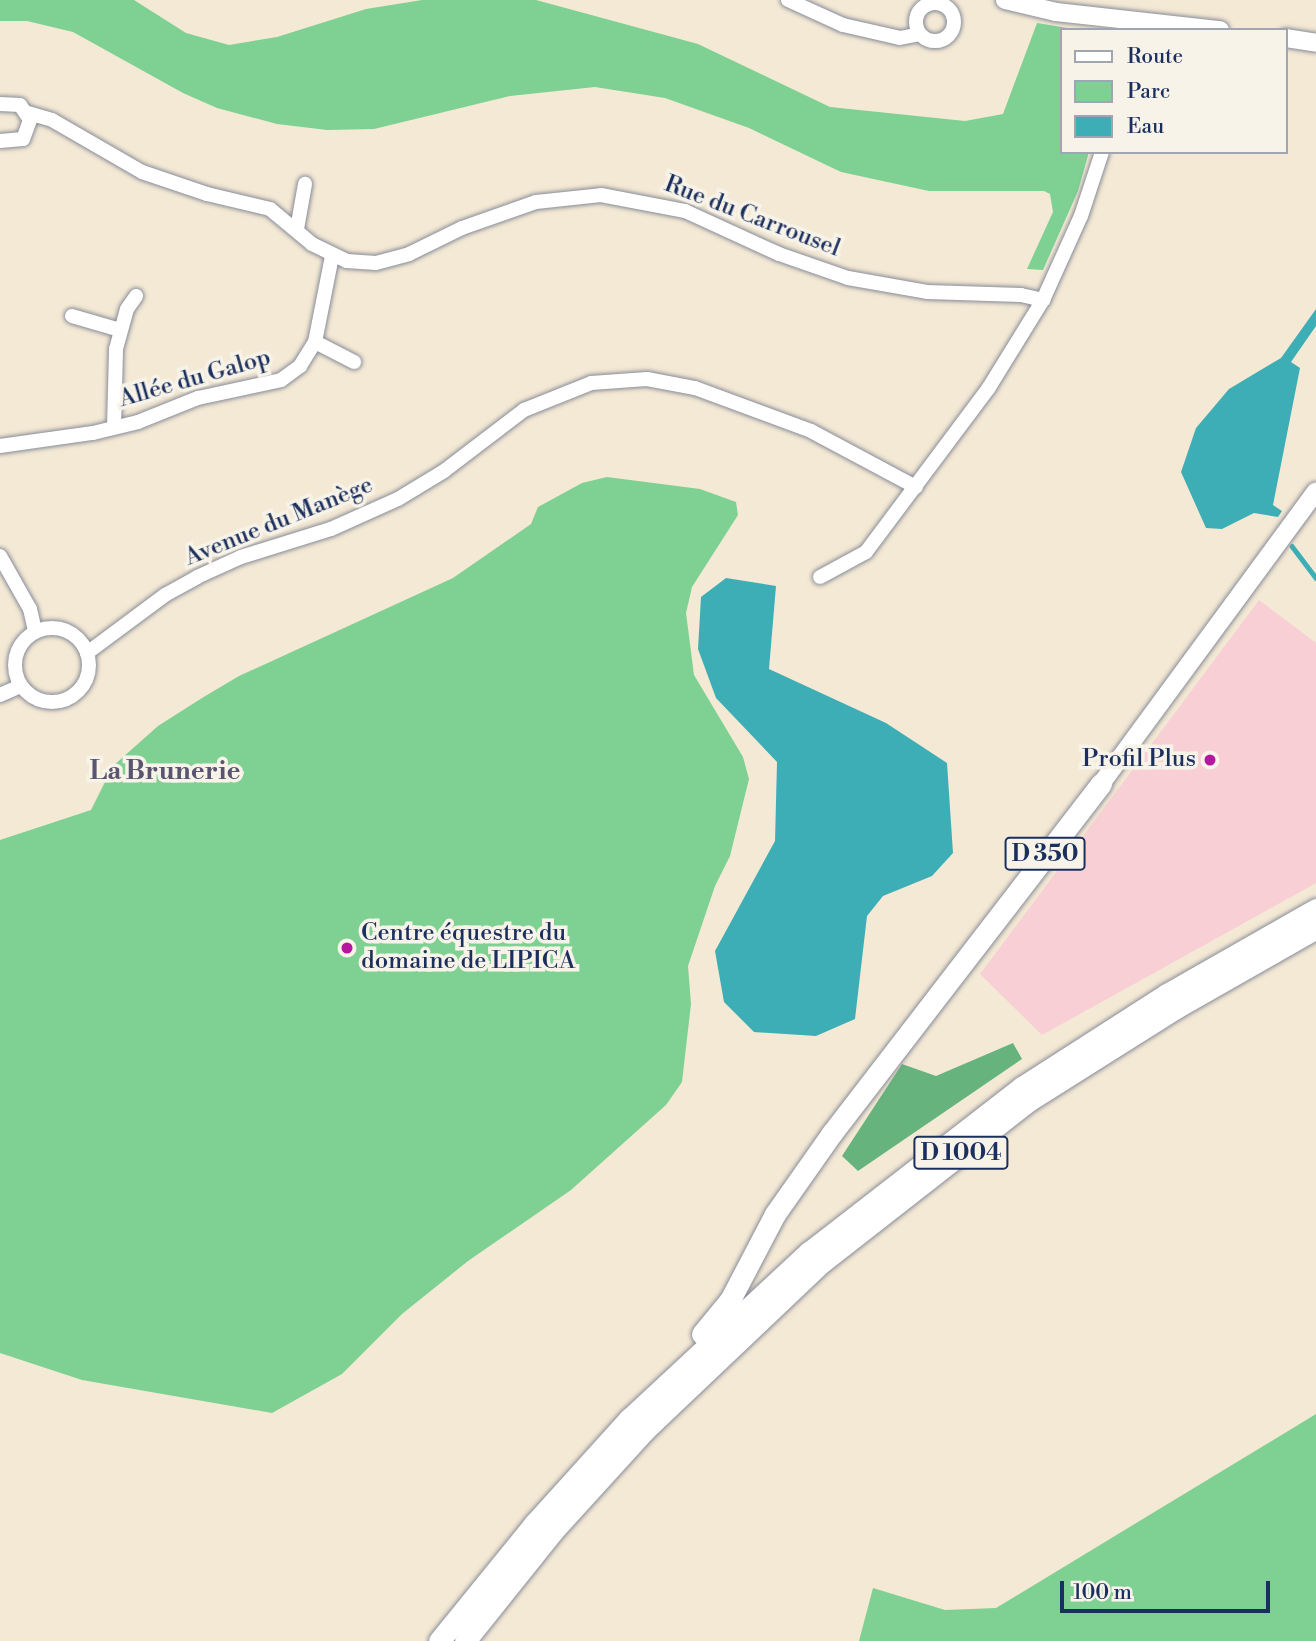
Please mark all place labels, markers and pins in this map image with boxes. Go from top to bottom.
place label: Profil Plus [1082,746,1196,774]
marker: Profil Plus [1202,752,1218,768]
place label: Centre équestre du domaine de LIPICA [361,920,575,976]
marker: Centre équestre du domaine de LIPICA [339,940,355,956]

